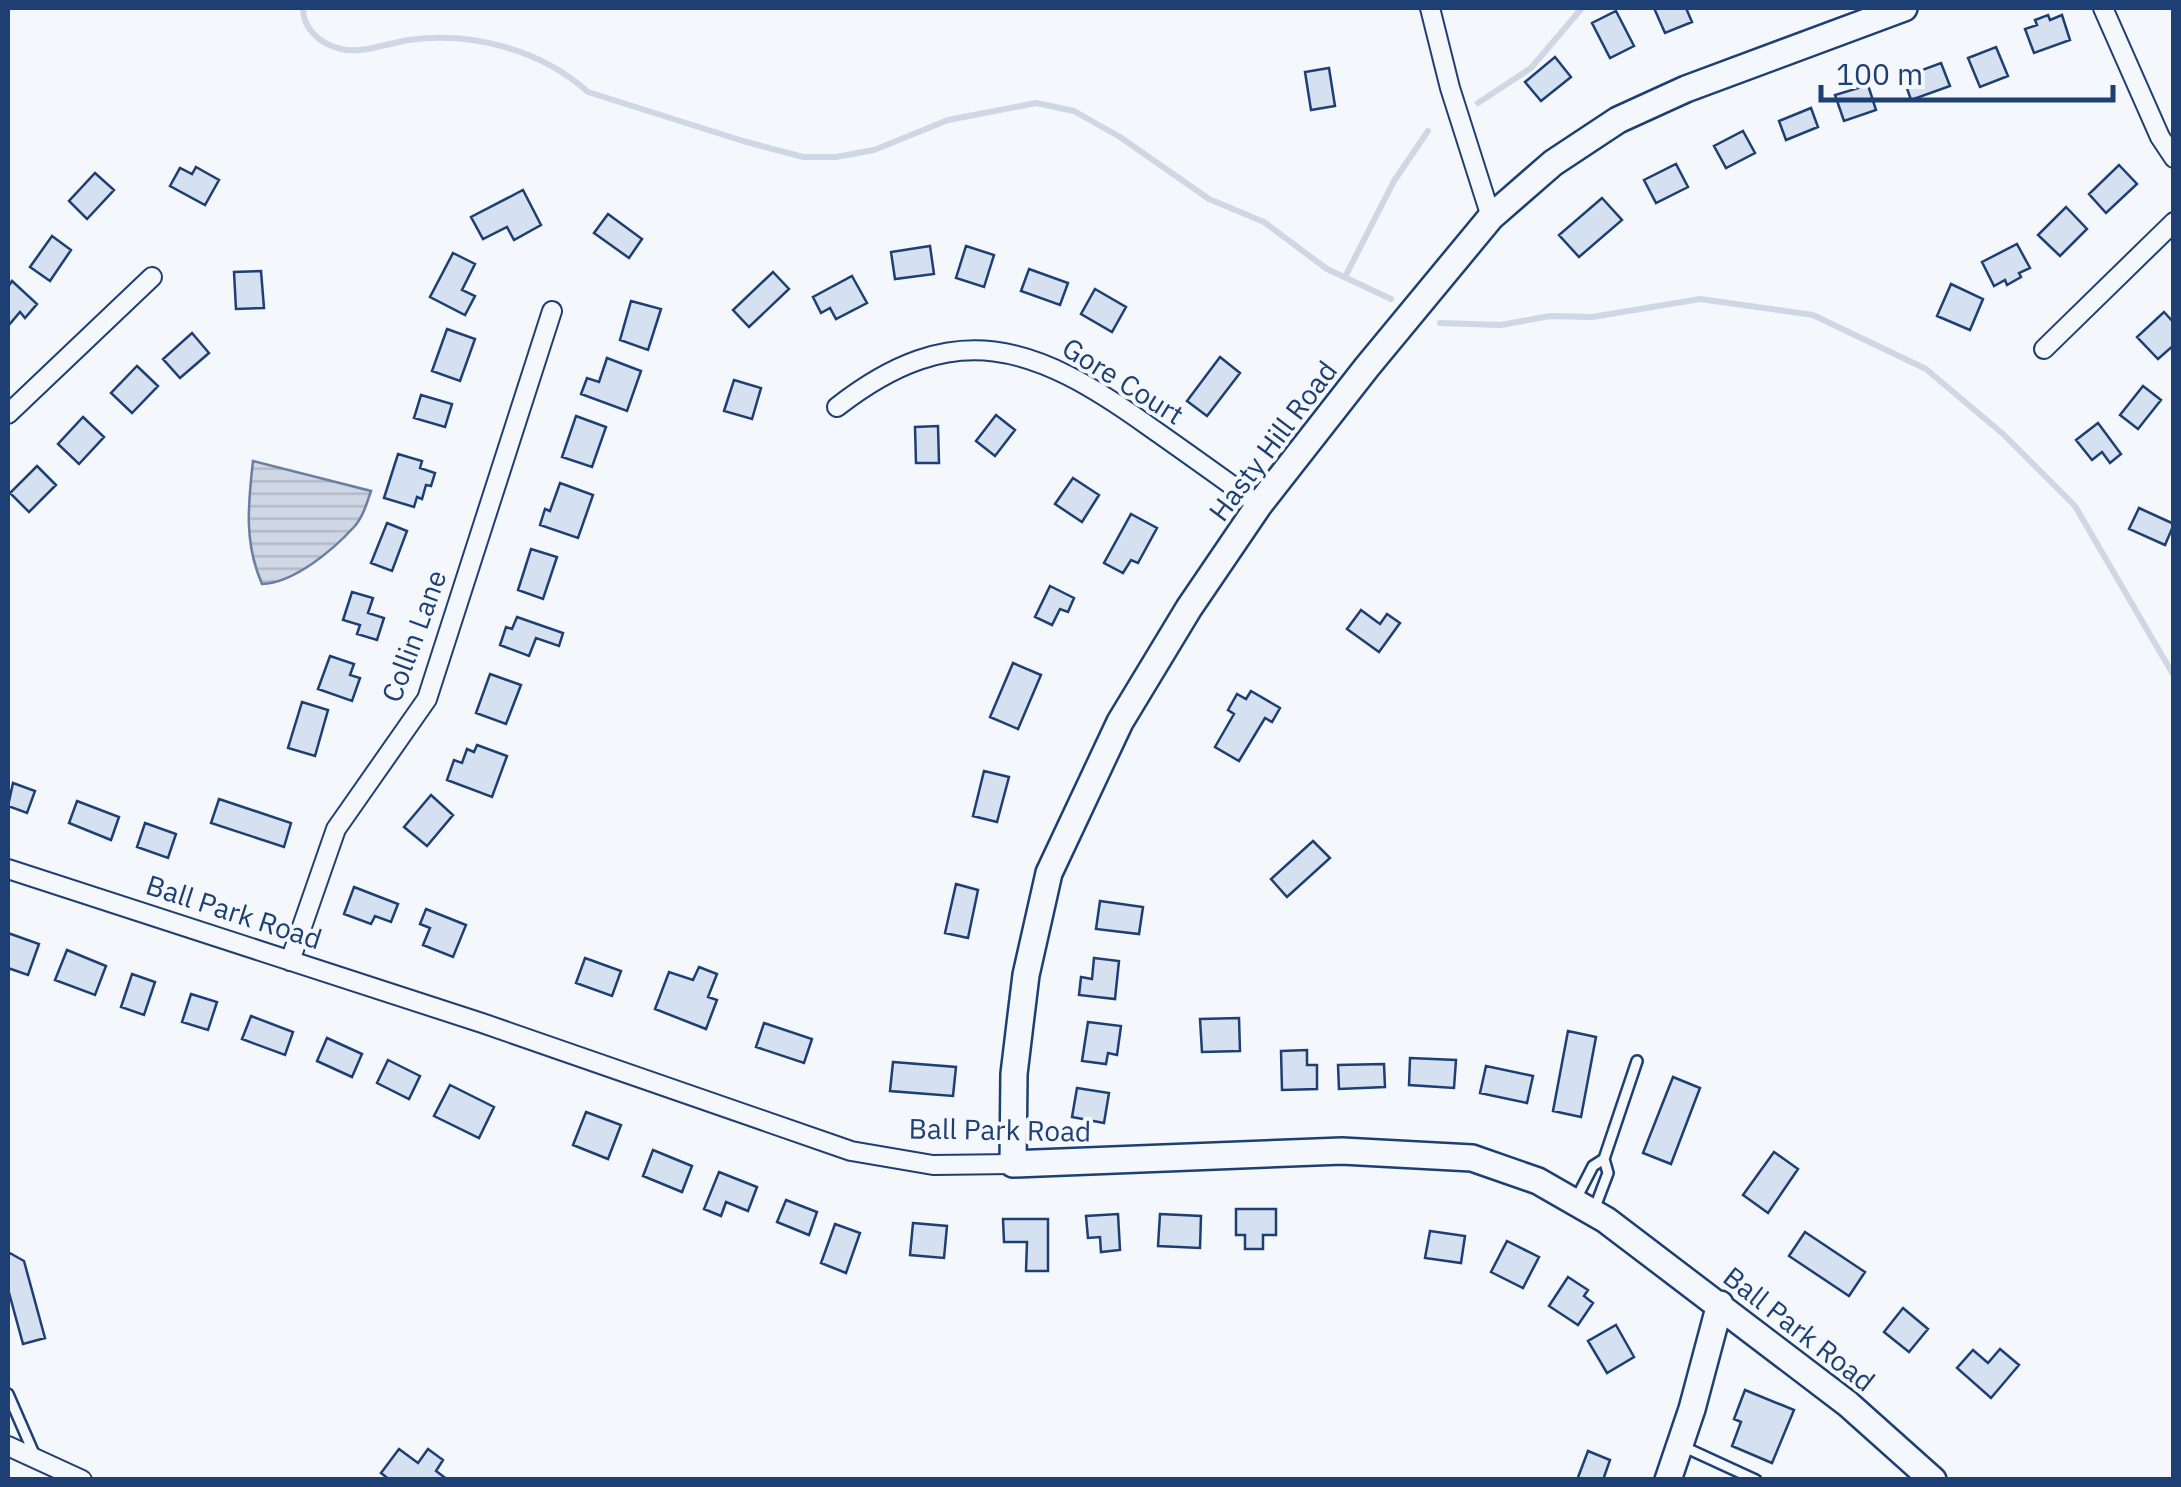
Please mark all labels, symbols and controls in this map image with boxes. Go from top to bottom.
scale bar [1821,40,2114,102]
text: 100 m [1836,54,1923,93]
street label: Gore Court [1056,329,1191,432]
street label: Hasty Hill Road [1200,353,1345,528]
street label: Collin Lane [373,565,454,707]
street label: Ball Park Road [142,866,327,957]
street label: Ball Park Road [908,1109,1092,1150]
street label: Ball Park Road [1716,1258,1883,1399]

